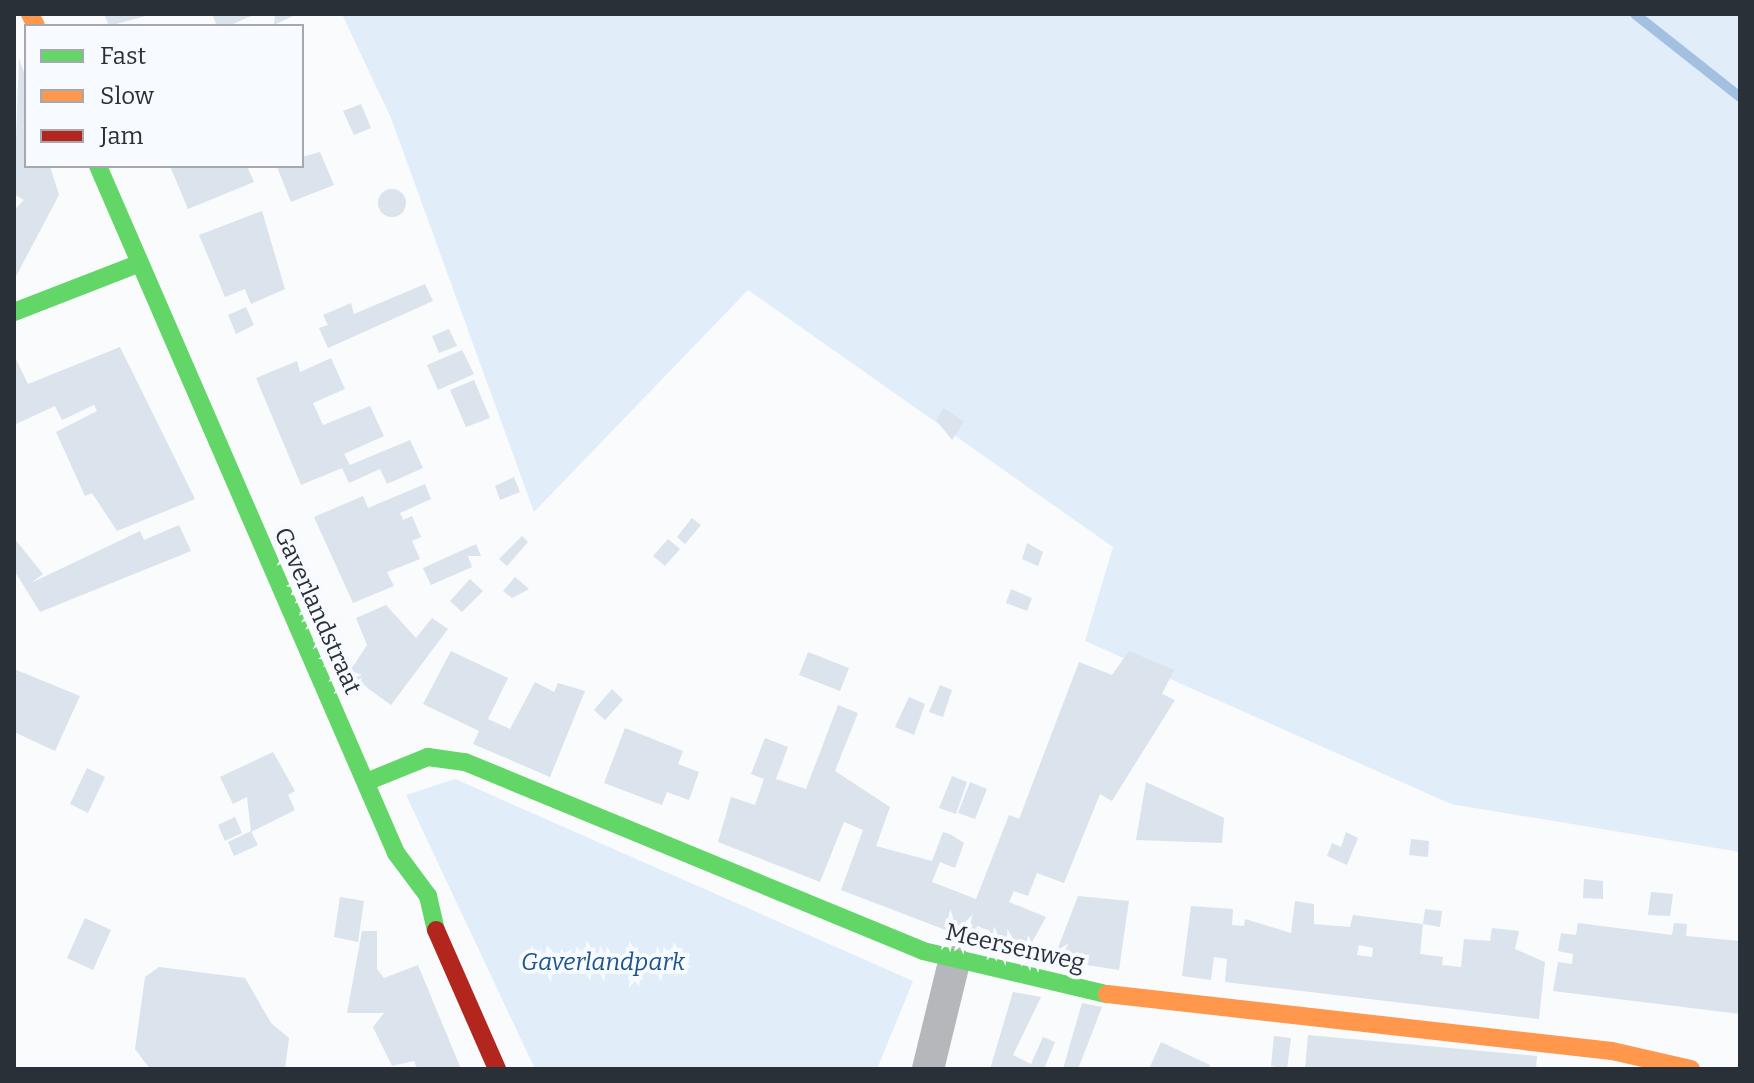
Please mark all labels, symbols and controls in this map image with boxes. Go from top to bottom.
legend [24,24,304,168]
text: Fast [100,42,146,70]
text: Slow [100,82,154,110]
text: Jam [100,122,143,150]
street label: Gaverlandstraat [267,523,367,699]
street label: Meersenweg [943,918,1087,978]
park label: Gaverlandpark [521,949,685,977]

